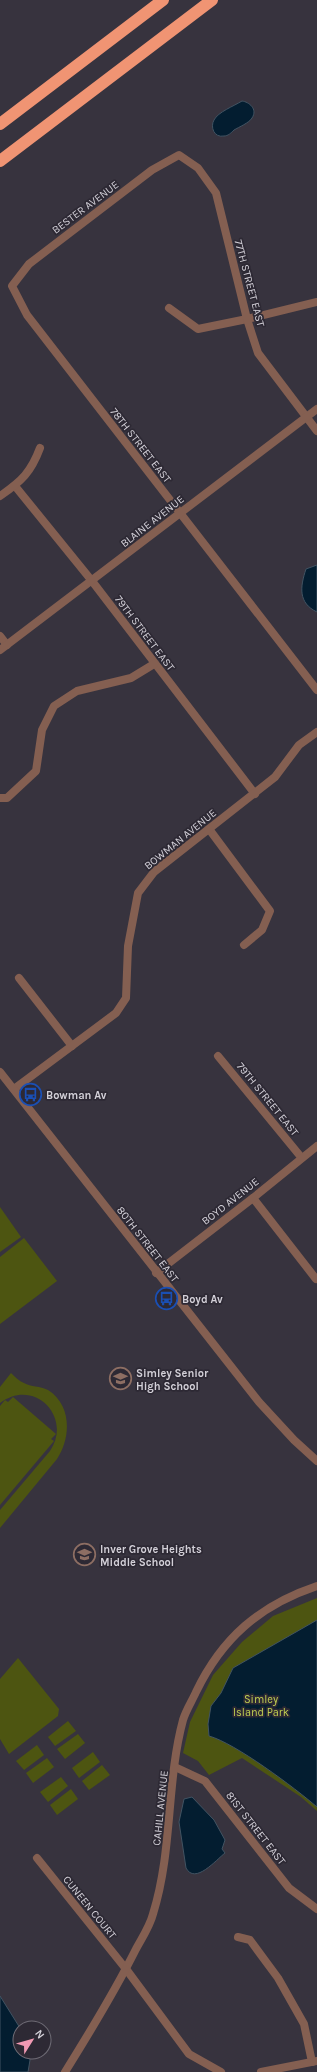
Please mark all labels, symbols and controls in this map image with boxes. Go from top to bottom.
street label: BESTER AVENUE [49,178,121,237]
street label: 77TH STREET EAST [232,238,268,329]
street label: 78TH STREET EAST [107,405,174,486]
street label: BLAINE AVENUE [118,493,187,550]
street label: 79TH STREET EAST [112,593,177,674]
street label: BOWMAN AVENUE [142,806,219,872]
street label: 79TH STREET EAST [234,1060,302,1139]
bus stop icon: Bowman Av [17,1082,43,1108]
place label: Bowman Av [46,1089,107,1102]
street label: BOYD AVENUE [199,1175,261,1228]
street label: 80TH STREET EAST [114,1204,182,1285]
bus stop icon: Boyd Av [153,1286,179,1312]
place label: Boyd Av [182,1293,223,1306]
school or university icon: Simley Senior High School [108,1366,134,1392]
place label: Simley Senior High School [136,1367,209,1393]
school or university icon: Inver Grove Heights Middle School [72,1542,98,1568]
place label: Inver Grove Heights Middle School [100,1543,202,1569]
park label: Simley Island Park [233,1693,289,1719]
street label: CAHILL AVENUE [150,1770,171,1846]
street label: 81ST STREET EAST [223,1789,288,1868]
street label: CUNEEN COURT [60,1873,119,1942]
north arrow [12,2020,52,2060]
text: N [32,2027,47,2041]

